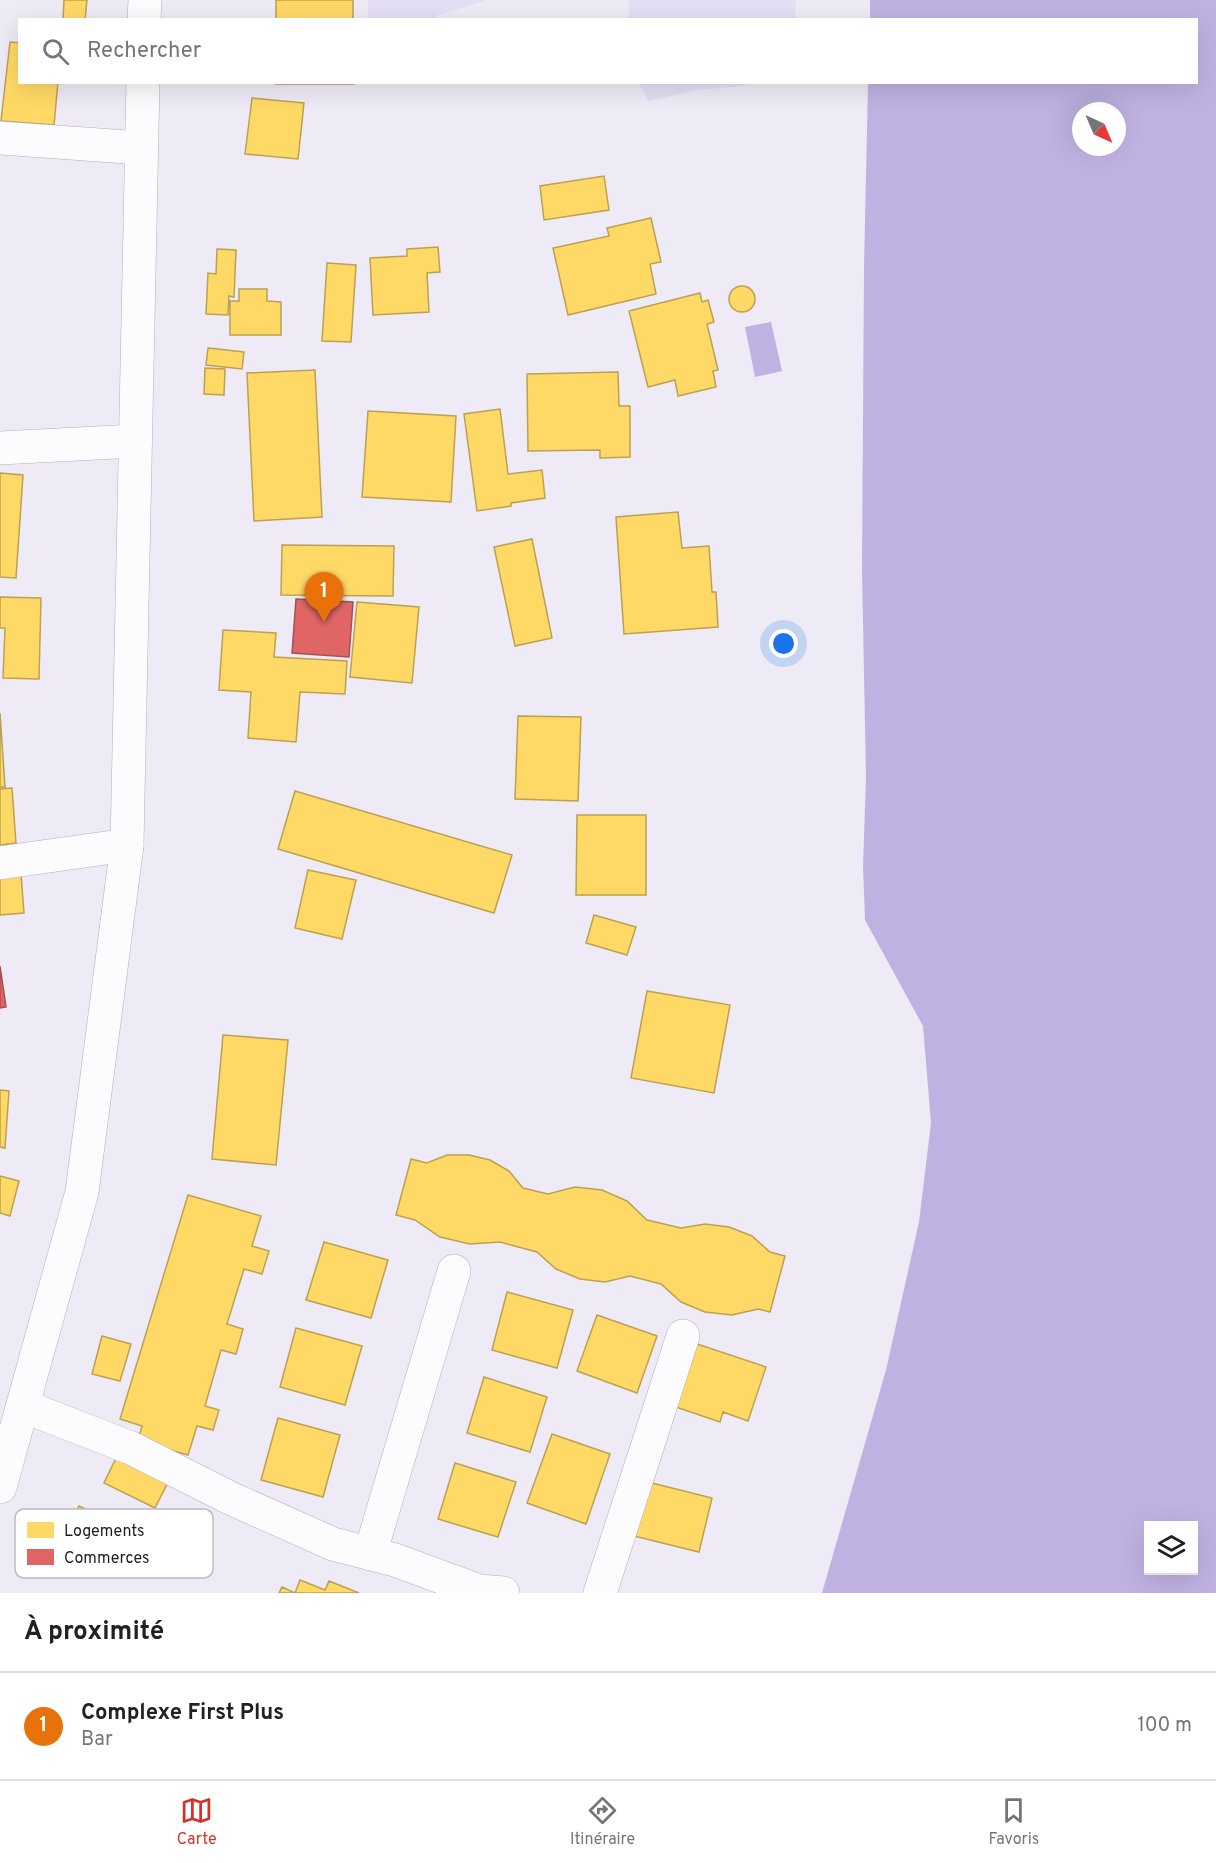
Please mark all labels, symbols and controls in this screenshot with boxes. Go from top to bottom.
search box [18,18,1198,84]
icon: search [39,35,72,68]
text: Rechercher [87,38,201,65]
north arrow [1072,102,1126,156]
pin: 1 [304,572,344,622]
your location [769,629,798,658]
legend [15,1509,213,1578]
map controls [1144,1521,1198,1575]
button: layers [1144,1521,1198,1575]
text: Logements [64,1522,145,1542]
text: Commerces [64,1549,150,1569]
text: À proximité [24,1616,164,1649]
text: Complexe First Plus [81,1700,284,1727]
text: 1 [40,1713,48,1739]
text: 100 m [1137,1713,1192,1739]
text: Bar [81,1727,113,1753]
tab: Carte [177,1794,217,1850]
tab: Itinéraire [570,1794,635,1850]
tab: Favoris [988,1794,1039,1850]

